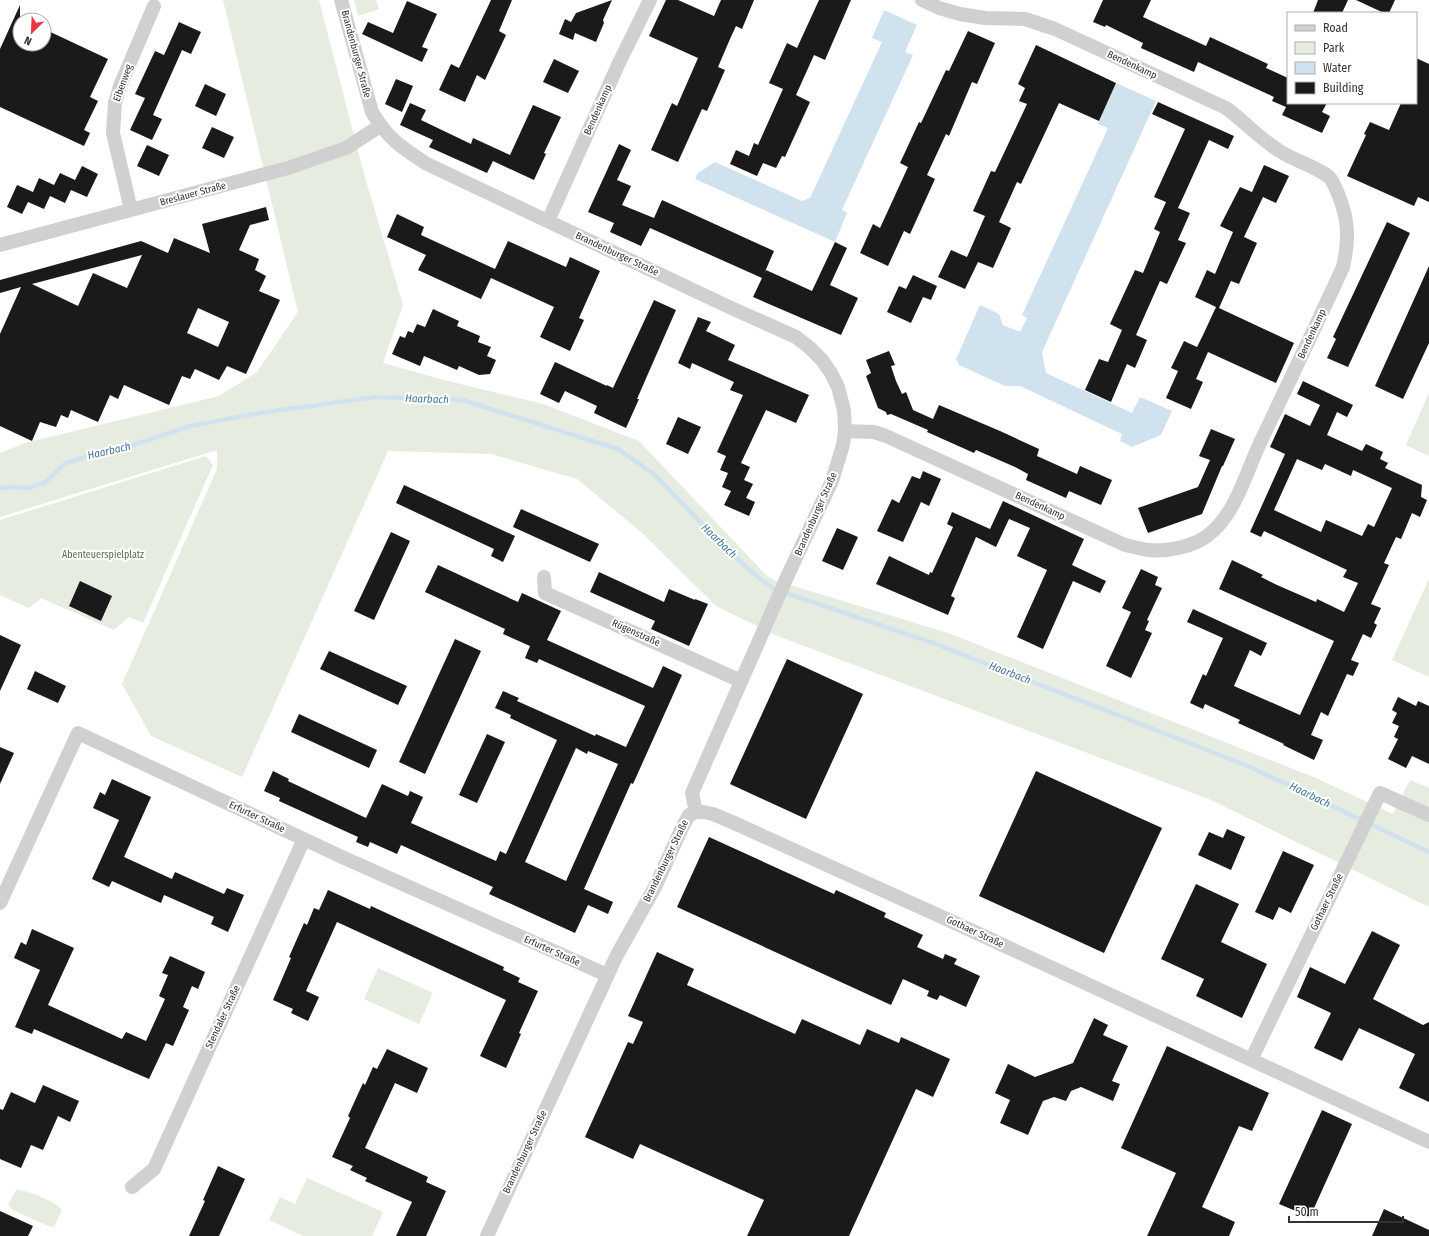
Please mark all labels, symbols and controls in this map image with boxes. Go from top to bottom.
street label: Brandenburger Straße [339,9,373,99]
north arrow [12,12,52,52]
legend [1287,12,1417,104]
text: Road [1323,21,1348,35]
text: N [22,33,34,48]
text: Park [1323,41,1345,55]
street label: Bendenkamp [1105,48,1159,82]
text: Water [1323,61,1352,75]
street label: Eibenweg [111,62,135,103]
text: Building [1323,81,1364,95]
street label: Bendenkamp [582,83,614,137]
street label: Breslauer Straße [159,179,227,209]
street label: Brandenburger Straße [574,229,660,279]
street label: Bendenkamp [1295,307,1329,361]
water label: Haarbach [405,392,449,406]
water label: Haarbach [86,440,132,462]
street label: Brandenburger Straße [792,470,840,558]
street label: Bendenkamp [1013,489,1067,523]
water label: Haarbach [699,521,739,561]
park label: Abenteuerspielplatz [62,549,144,561]
street label: Rügenstraße [610,617,662,649]
water label: Haarbach [987,659,1033,687]
water label: Haarbach [1287,780,1333,811]
street label: Erfurter Straße [227,799,287,835]
street label: Brandenburger Straße [641,818,691,904]
street label: Gothaer Straße [1308,872,1346,932]
street label: Gothaer Straße [944,914,1006,951]
street label: Erfurter Straße [522,933,582,969]
street label: Stendaler Straße [203,983,243,1051]
street label: Brandenburger Straße [500,1109,550,1195]
scale bar [1289,1198,1403,1224]
text: 50 m [1295,1205,1319,1219]

